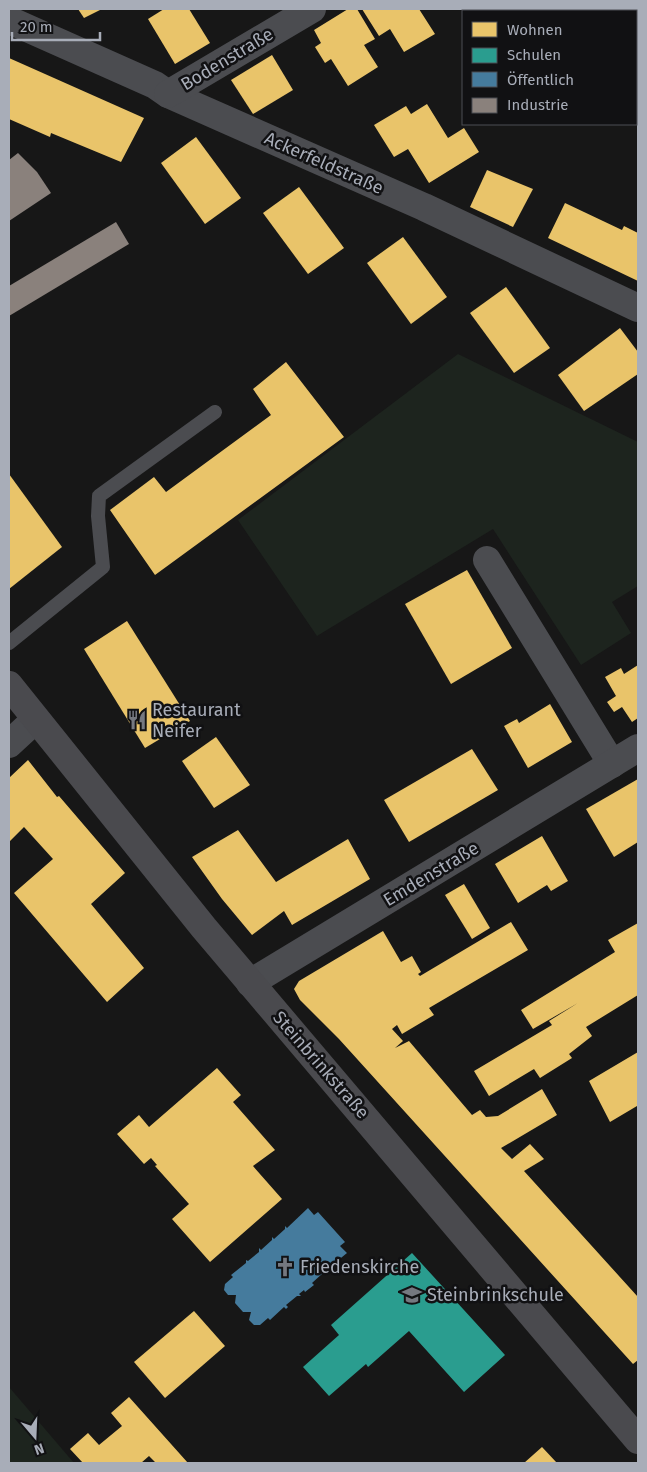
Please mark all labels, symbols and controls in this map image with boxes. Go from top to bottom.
scale bar [12,10,100,42]
legend [462,10,637,125]
text: 20 m [20,18,53,36]
text: Wohnen [507,21,563,39]
street label: Bodenstraße [177,23,277,95]
text: Schulen [507,46,561,64]
text: Öffentlich [507,71,574,89]
text: Industrie [507,96,569,114]
street label: Ackerfeldstraße [261,127,387,199]
place label: Restaurant Neifer [152,699,241,742]
restaurant icon: Restaurant Neifer [126,709,148,731]
street label: Emdenstraße [379,837,483,911]
street label: Steinbrinkstraße [268,1007,374,1123]
church icon: Friedenskirche [274,1256,296,1278]
place label: Friedenskirche [300,1256,419,1278]
school or university icon: Steinbrinkschule [401,1284,423,1306]
place label: Steinbrinkschule [427,1284,564,1306]
north arrow [10,1412,60,1462]
text: N [32,1439,46,1458]

